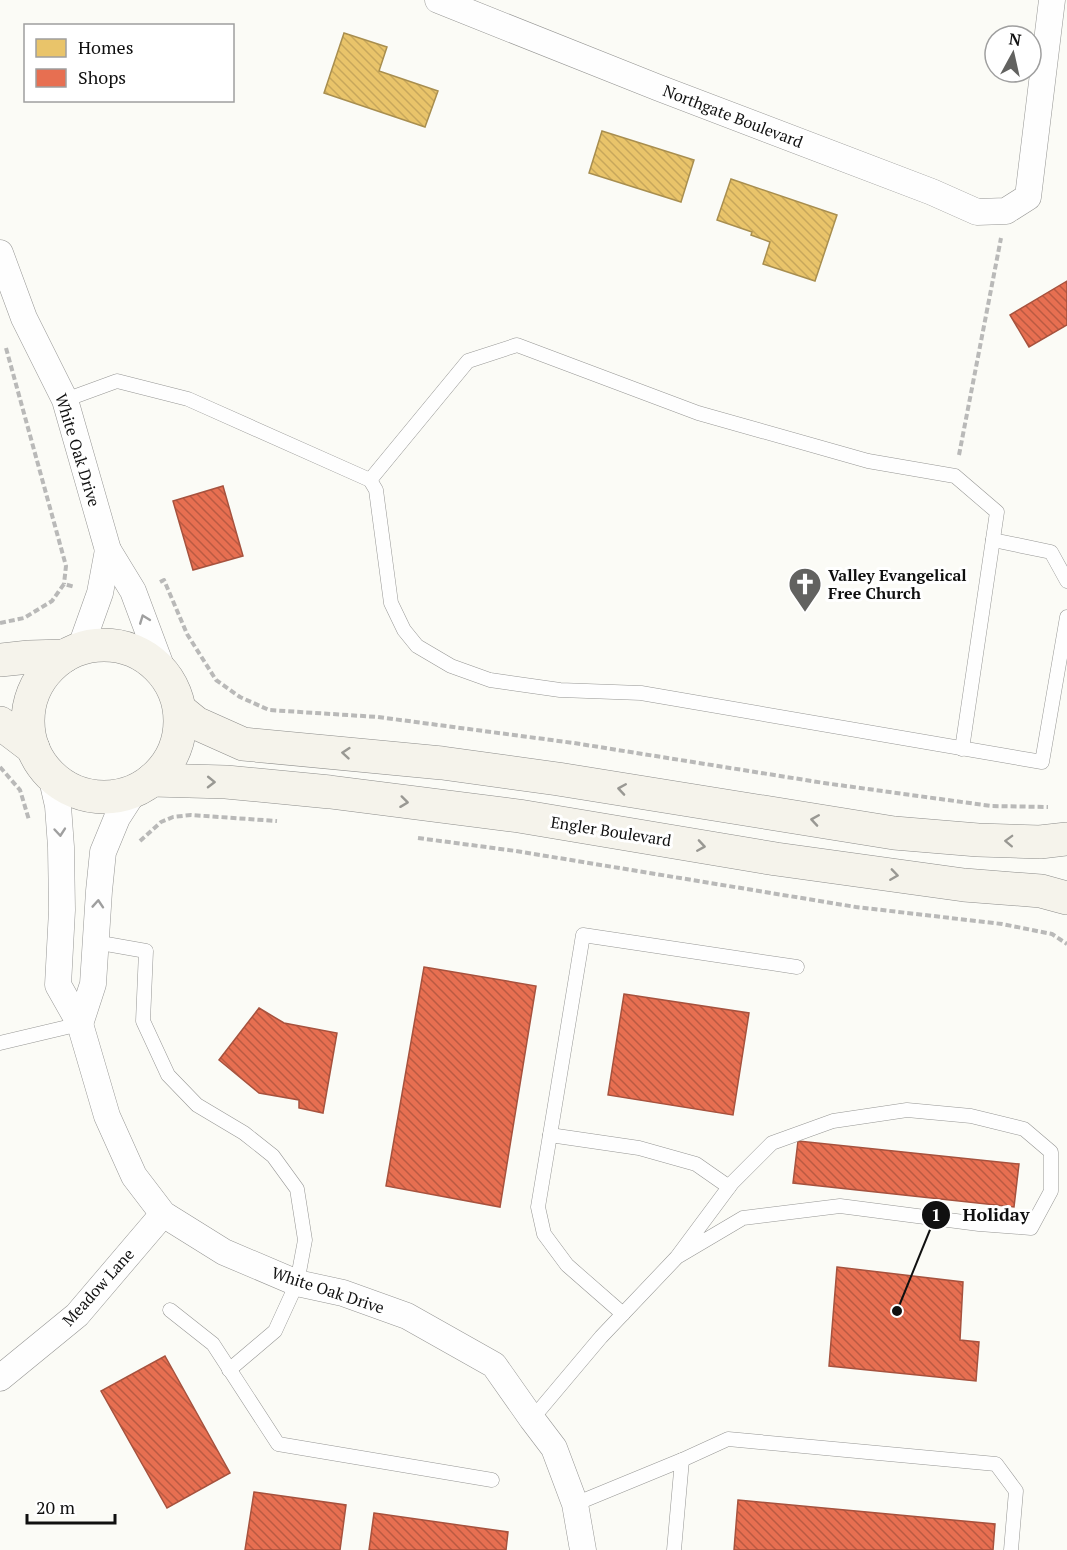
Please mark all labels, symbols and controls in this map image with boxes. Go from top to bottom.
legend [24,24,234,102]
north arrow [983,24,1043,84]
text: N [1008,27,1023,51]
text: Homes [78,35,133,59]
text: Shops [78,65,126,89]
street label: Northgate Boulevard [660,79,806,153]
street label: White Oak Drive [50,391,106,509]
place label: Valley Evangelical Free Church [828,564,967,604]
church icon: Valley Evangelical Free Church [787,566,823,613]
one-way arrow [139,614,151,625]
one-way arrow [341,747,350,760]
one-way arrow [206,776,215,788]
one-way arrow [618,784,627,796]
one-way arrow [400,795,409,807]
street label: Engler Boulevard [549,811,673,851]
one-way arrow [810,814,820,827]
one-way arrow [53,828,66,837]
one-way arrow [1004,835,1013,847]
one-way arrow [696,839,706,852]
one-way arrow [889,868,899,880]
one-way arrow [91,900,104,909]
callout: Holiday [921,1197,1042,1233]
text: 1 [931,1202,941,1226]
text: Holiday [963,1202,1030,1226]
street label: Meadow Lane [57,1243,139,1331]
street label: White Oak Drive [269,1261,387,1319]
scale bar [27,1487,116,1525]
text: 20 m [36,1495,76,1519]

